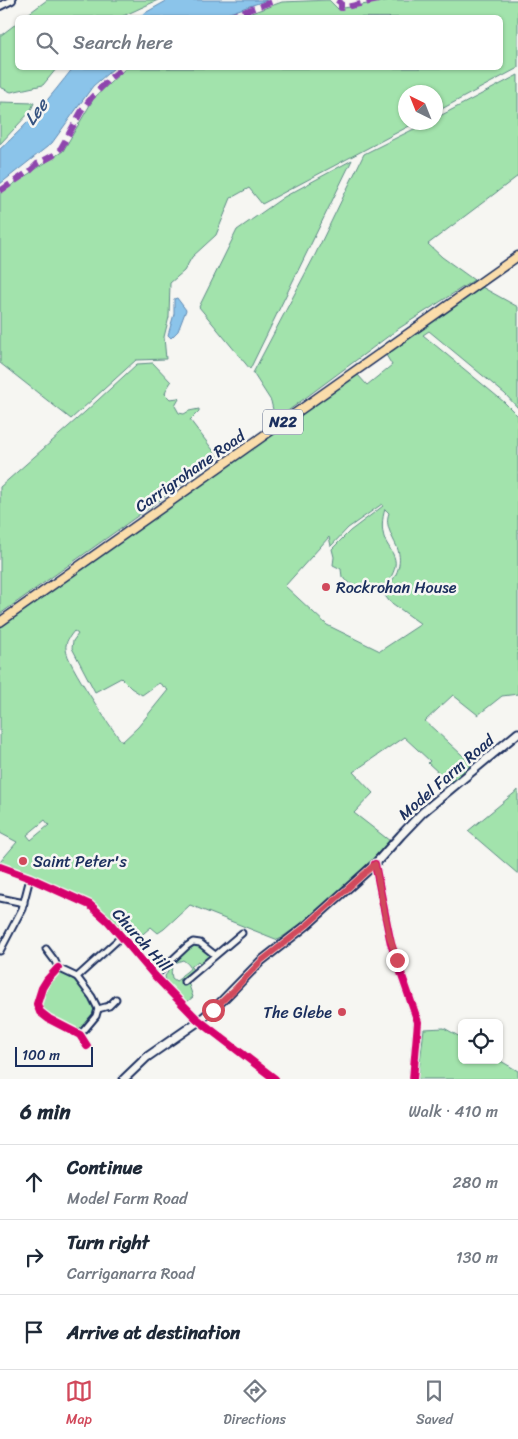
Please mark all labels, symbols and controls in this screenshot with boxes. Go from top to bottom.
search box [15,15,503,70]
text: Search here [73,26,173,59]
icon: search [33,29,61,57]
north arrow [398,85,443,130]
water label: Lee [15,90,58,132]
road number: N22 [263,410,303,434]
street label: Carrigrohane Road [129,421,253,520]
place label: Rockrohan House [336,573,457,602]
marker: Rockrohan House [320,581,332,593]
street label: Model Farm Road [391,726,502,827]
place label: Saint Peter's [33,847,128,876]
marker: Saint Peter's [17,855,29,867]
street label: Church Hill [105,901,179,979]
route end [386,949,409,972]
place label: The Glebe [263,998,332,1027]
route start [202,999,225,1022]
marker: The Glebe [336,1006,348,1018]
map controls [458,1019,503,1064]
button: locate [458,1019,503,1064]
text: 100 m [22,1043,60,1068]
scale bar [15,1044,92,1067]
text: 6 min [20,1093,71,1131]
text: Walk · 410 m [409,1097,498,1126]
text: Continue [67,1151,143,1184]
icon: ahead [20,1168,48,1196]
text: 280 m [453,1168,498,1197]
text: Model Farm Road [67,1184,187,1213]
text: Turn right [67,1226,149,1259]
icon: right [20,1243,48,1271]
text: 130 m [456,1243,498,1272]
text: Carriganarra Road [67,1259,195,1288]
text: Arrive at destination [67,1316,240,1349]
icon: arrive [20,1318,48,1346]
tab: Map [65,1377,93,1432]
tab: Directions [223,1377,286,1432]
tab: Saved [416,1377,453,1432]

